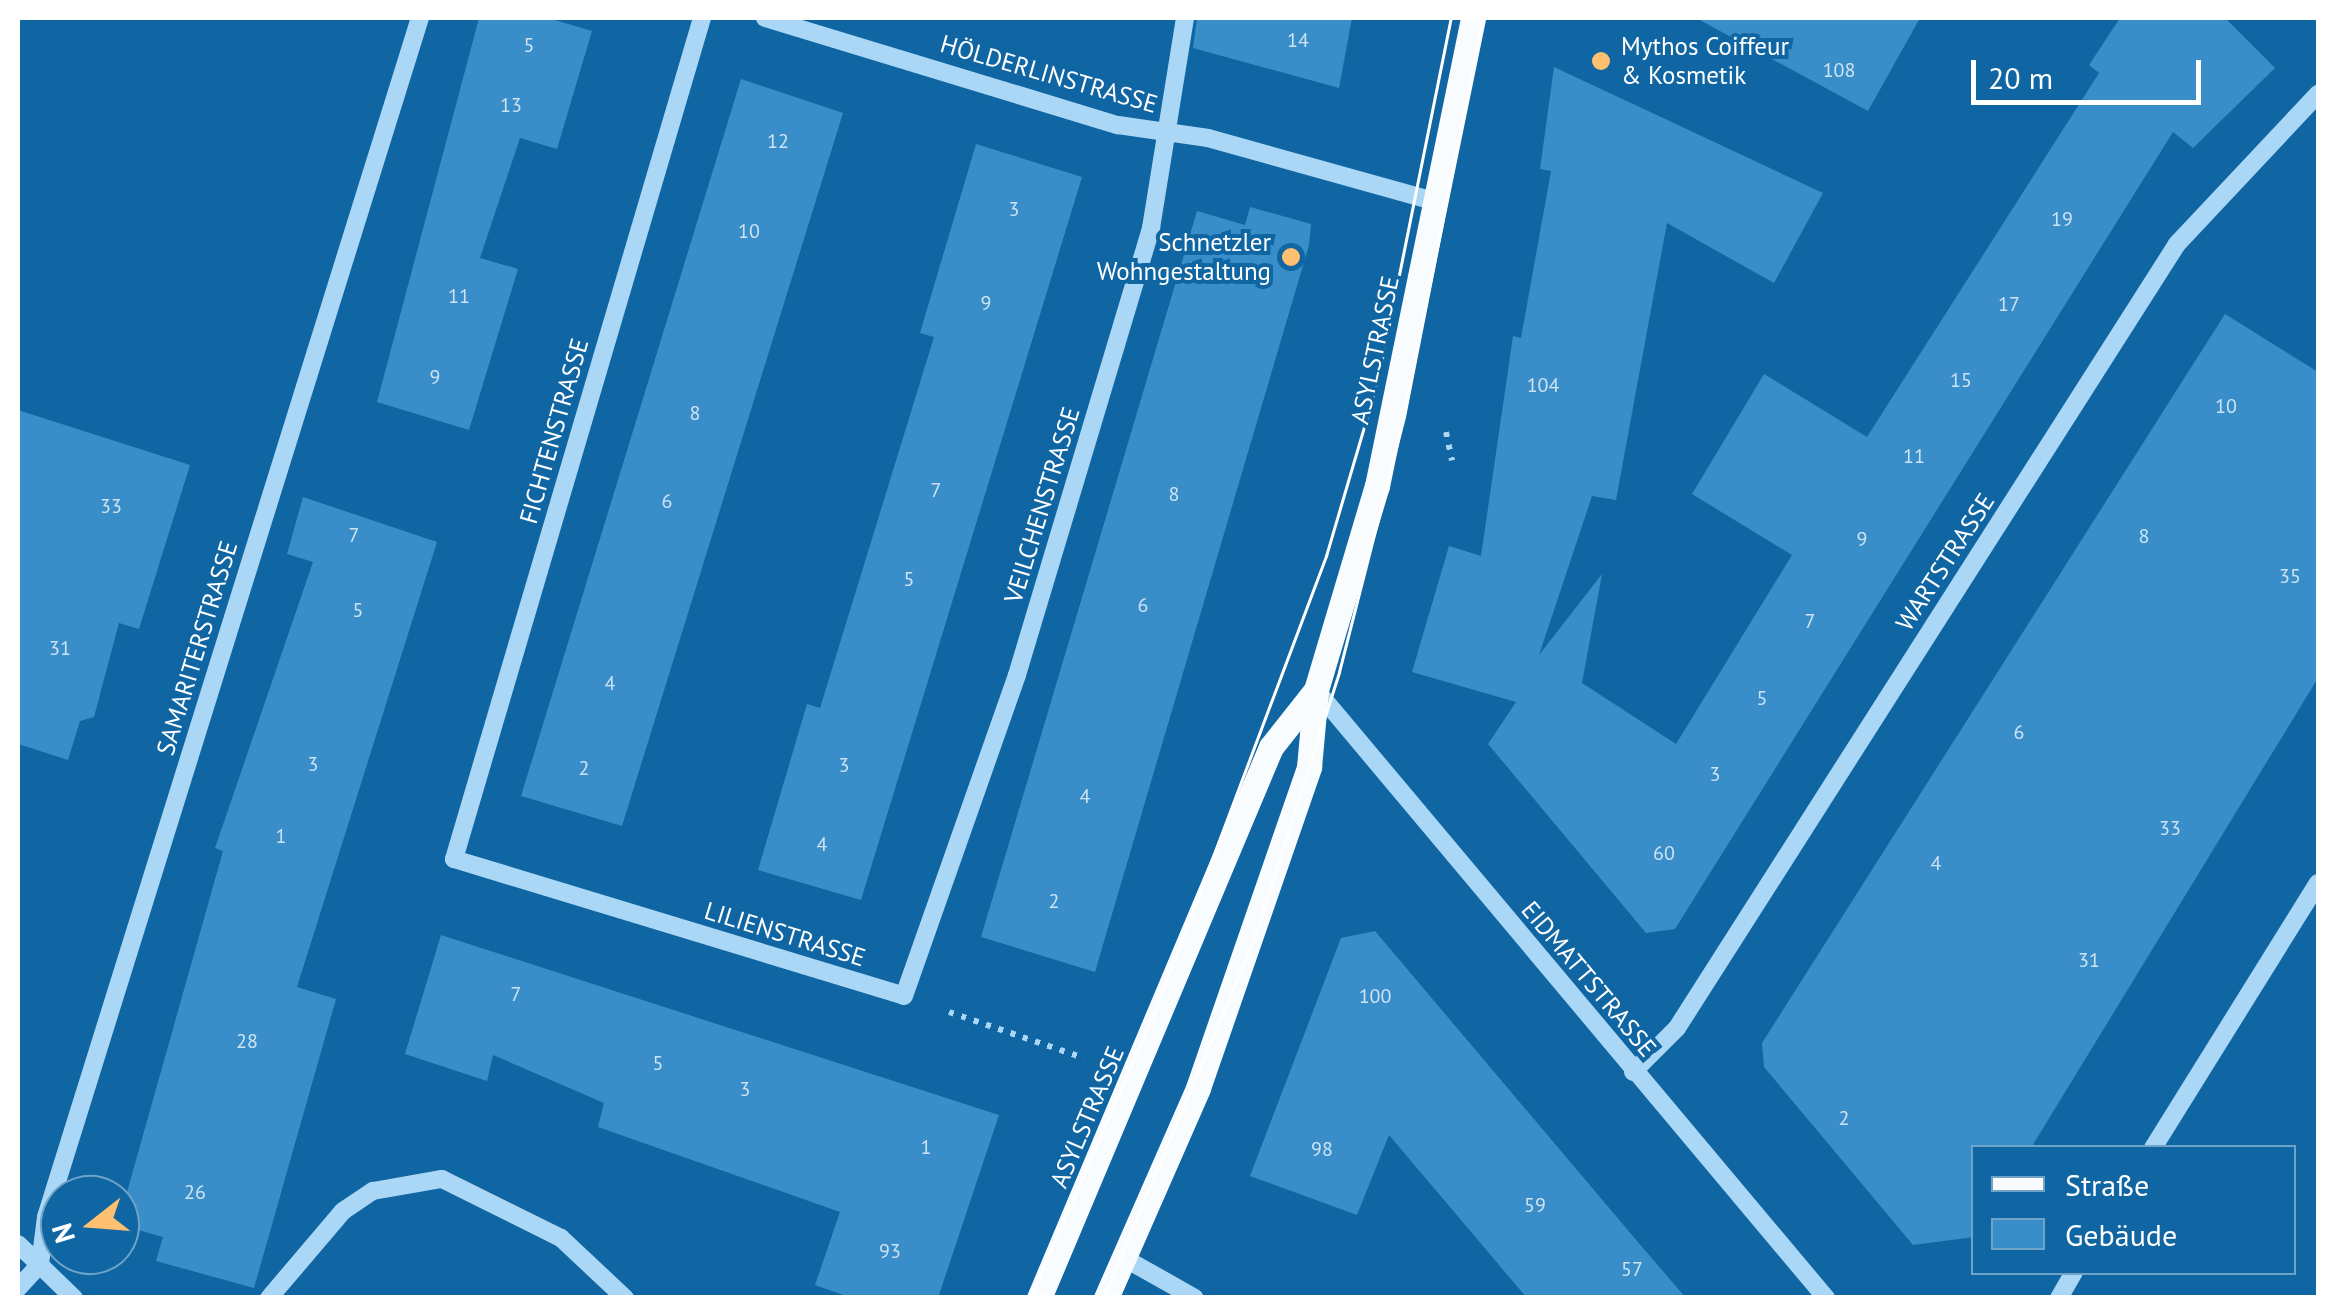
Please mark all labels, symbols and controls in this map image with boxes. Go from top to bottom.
house number: 14 [1287,28,1309,52]
street label: HÖLDERLINSTRASSE [937,29,1161,119]
place label: Mythos Coiffeur & Kosmetik [1621,32,1789,91]
house number: 5 [524,33,534,57]
scale bar [1976,40,2206,102]
marker: Mythos Coiffeur & Kosmetik [1590,50,1612,72]
house number: 108 [1823,58,1855,82]
text: 20 m [1988,58,2053,97]
house number: 13 [500,93,522,117]
house number: 12 [767,129,789,153]
house number: 3 [1009,197,1019,221]
house number: 19 [2051,207,2073,231]
house number: 10 [738,219,760,243]
place label: Schnetzler Wohngestaltung [1097,228,1271,287]
marker: Schnetzler Wohngestaltung [1280,246,1302,268]
street label: ASYLSTRASSE [1345,273,1405,427]
house number: 11 [448,284,470,308]
house number: 9 [981,291,991,315]
house number: 17 [1998,292,2020,316]
street label: FICHTENSTRASSE [513,335,595,527]
house number: 9 [430,365,440,389]
house number: 15 [1950,368,1972,392]
house number: 104 [1527,373,1559,397]
house number: 10 [2215,394,2237,418]
house number: 8 [690,401,700,425]
street label: VEILCHENSTRASSE [998,403,1086,607]
house number: 11 [1903,444,1925,468]
house number: 7 [931,478,941,502]
house number: 8 [1169,482,1179,506]
street label: WARTSTRASSE [1889,488,2001,636]
house number: 6 [662,489,672,513]
house number: 33 [100,494,122,518]
house number: 7 [349,523,359,547]
house number: 8 [2139,524,2149,548]
house number: 9 [1857,527,1867,551]
street label: SAMARITERSTRASSE [150,537,244,759]
house number: 35 [2279,564,2301,588]
house number: 5 [904,567,914,591]
house number: 6 [1138,593,1148,617]
house number: 5 [353,598,363,622]
house number: 7 [1805,609,1815,633]
house number: 31 [49,636,71,660]
house number: 4 [605,671,615,695]
house number: 5 [1757,686,1767,710]
house number: 6 [2014,720,2024,744]
house number: 3 [308,752,318,776]
house number: 3 [839,753,849,777]
house number: 2 [579,756,589,780]
house number: 3 [1710,762,1720,786]
house number: 4 [1080,784,1090,808]
house number: 33 [2159,816,2181,840]
house number: 1 [276,824,286,848]
house number: 4 [817,832,827,856]
house number: 60 [1653,841,1675,865]
house number: 4 [1931,851,1941,875]
house number: 2 [1049,889,1059,913]
street label: LILIENSTRASSE [701,895,869,973]
street label: EIDMATTSTRASSE [1515,895,1663,1063]
house number: 31 [2078,948,2100,972]
house number: 7 [511,982,521,1006]
house number: 100 [1359,984,1391,1008]
house number: 28 [236,1029,258,1053]
street label: ASYLSTRASSE [1044,1042,1130,1192]
house number: 5 [653,1051,663,1075]
house number: 3 [740,1077,750,1101]
house number: 2 [1839,1106,1849,1130]
house number: 1 [921,1135,931,1159]
house number: 98 [1311,1137,1333,1161]
legend [1971,1145,2296,1275]
text: Straße [2065,1165,2149,1204]
north arrow [40,1175,140,1275]
house number: 26 [184,1180,206,1204]
house number: 59 [1524,1193,1546,1217]
text: Gebäude [2065,1215,2177,1254]
text: N [42,1219,83,1248]
house number: 93 [879,1239,901,1263]
house number: 57 [1621,1257,1643,1281]

